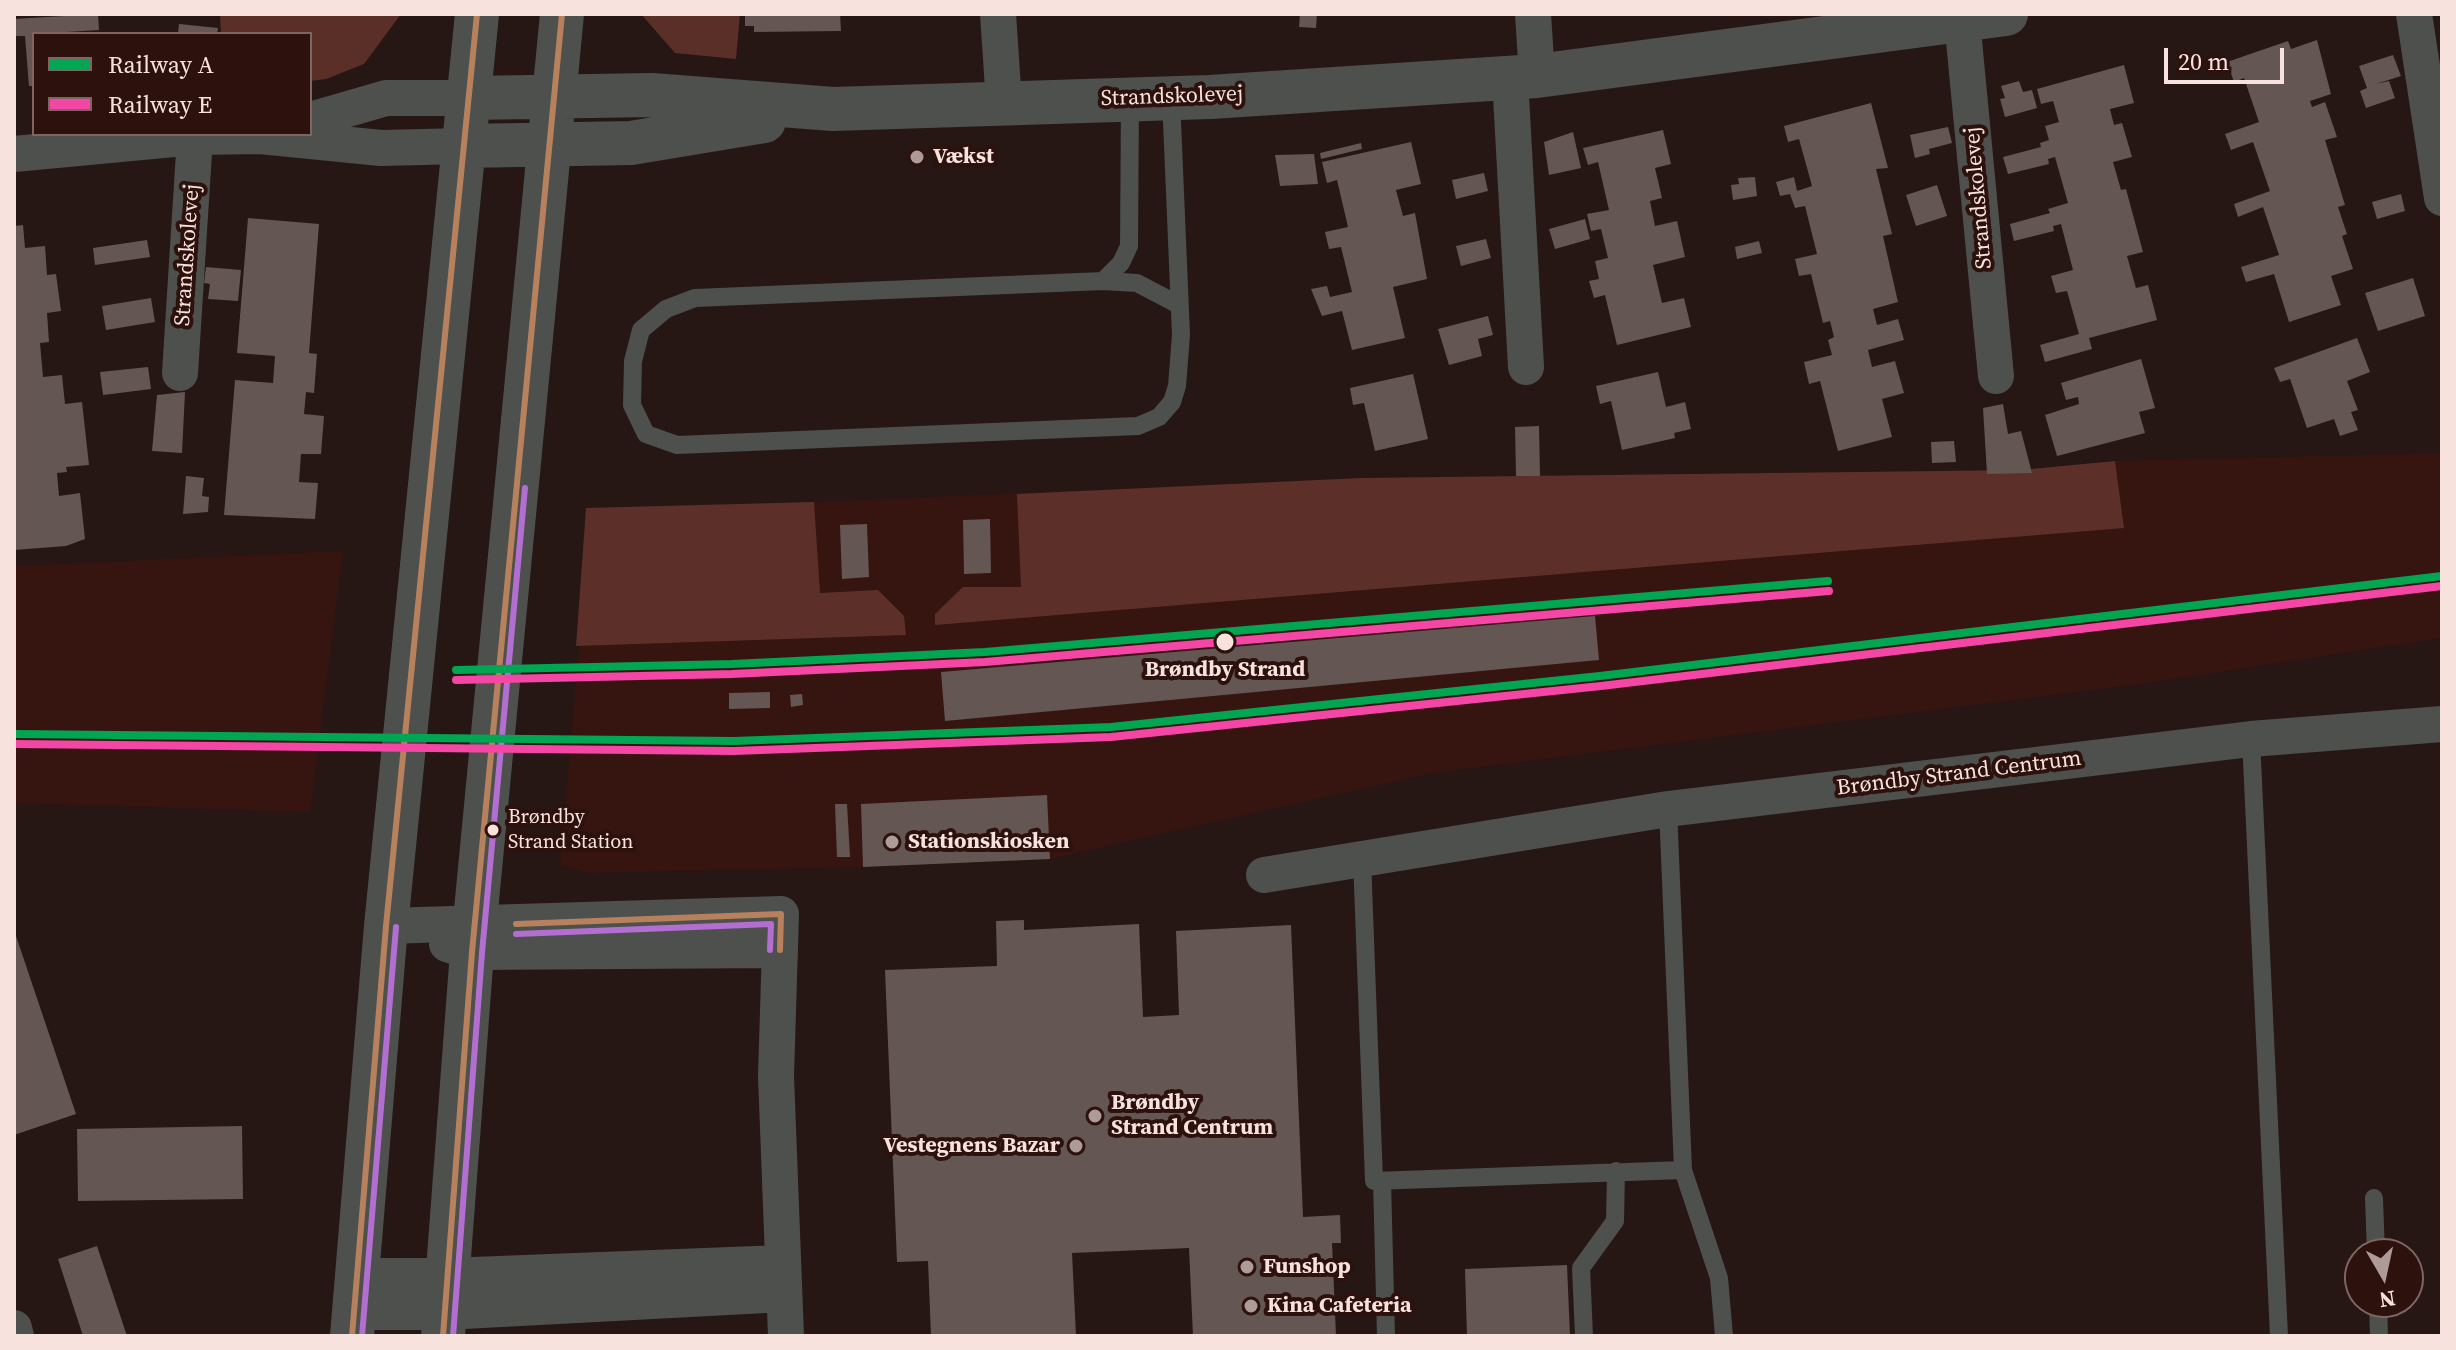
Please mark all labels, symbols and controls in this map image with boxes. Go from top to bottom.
legend [32,32,312,136]
scale bar [2168,32,2288,82]
text: 20 m [2178,45,2229,78]
text: Railway A [108,48,214,81]
street label: Strandskolevej [1100,81,1244,113]
text: Railway E [108,88,212,121]
street label: Strandskolevej [1960,126,1998,270]
place label: Vækst [933,144,994,170]
marker: Vækst [908,148,926,166]
street label: Strandskolevej [170,183,206,327]
marker: Brøndby Strand [1214,631,1236,653]
place label: Brøndby Strand [1145,657,1305,683]
street label: Brøndby Strand Centrum [1835,746,2083,802]
place label: Brøndby Strand Station [508,806,633,853]
marker: Brøndby Strand Station [485,822,501,838]
place label: Stationskiosken [908,829,1070,855]
marker: Stationskiosken [883,833,901,851]
place label: Brøndby Strand Centrum [1111,1090,1273,1142]
marker: Brøndby Strand Centrum [1086,1107,1104,1125]
place label: Vestegnens Bazar [883,1133,1060,1159]
marker: Vestegnens Bazar [1067,1137,1085,1155]
north arrow [2344,1238,2424,1318]
place label: Funshop [1263,1254,1351,1280]
marker: Funshop [1238,1258,1256,1276]
text: N [2377,1284,2398,1316]
place label: Kina Cafeteria [1267,1293,1412,1319]
marker: Kina Cafeteria [1242,1297,1260,1315]

